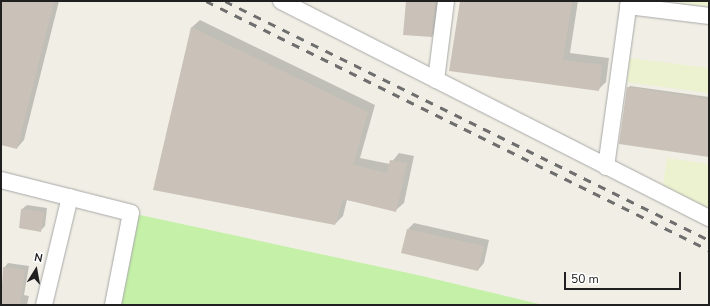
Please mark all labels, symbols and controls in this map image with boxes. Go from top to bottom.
north arrow [16,250,56,290]
text: N [33,250,44,266]
scale bar [566,264,683,290]
text: 50 m [571,271,599,287]

